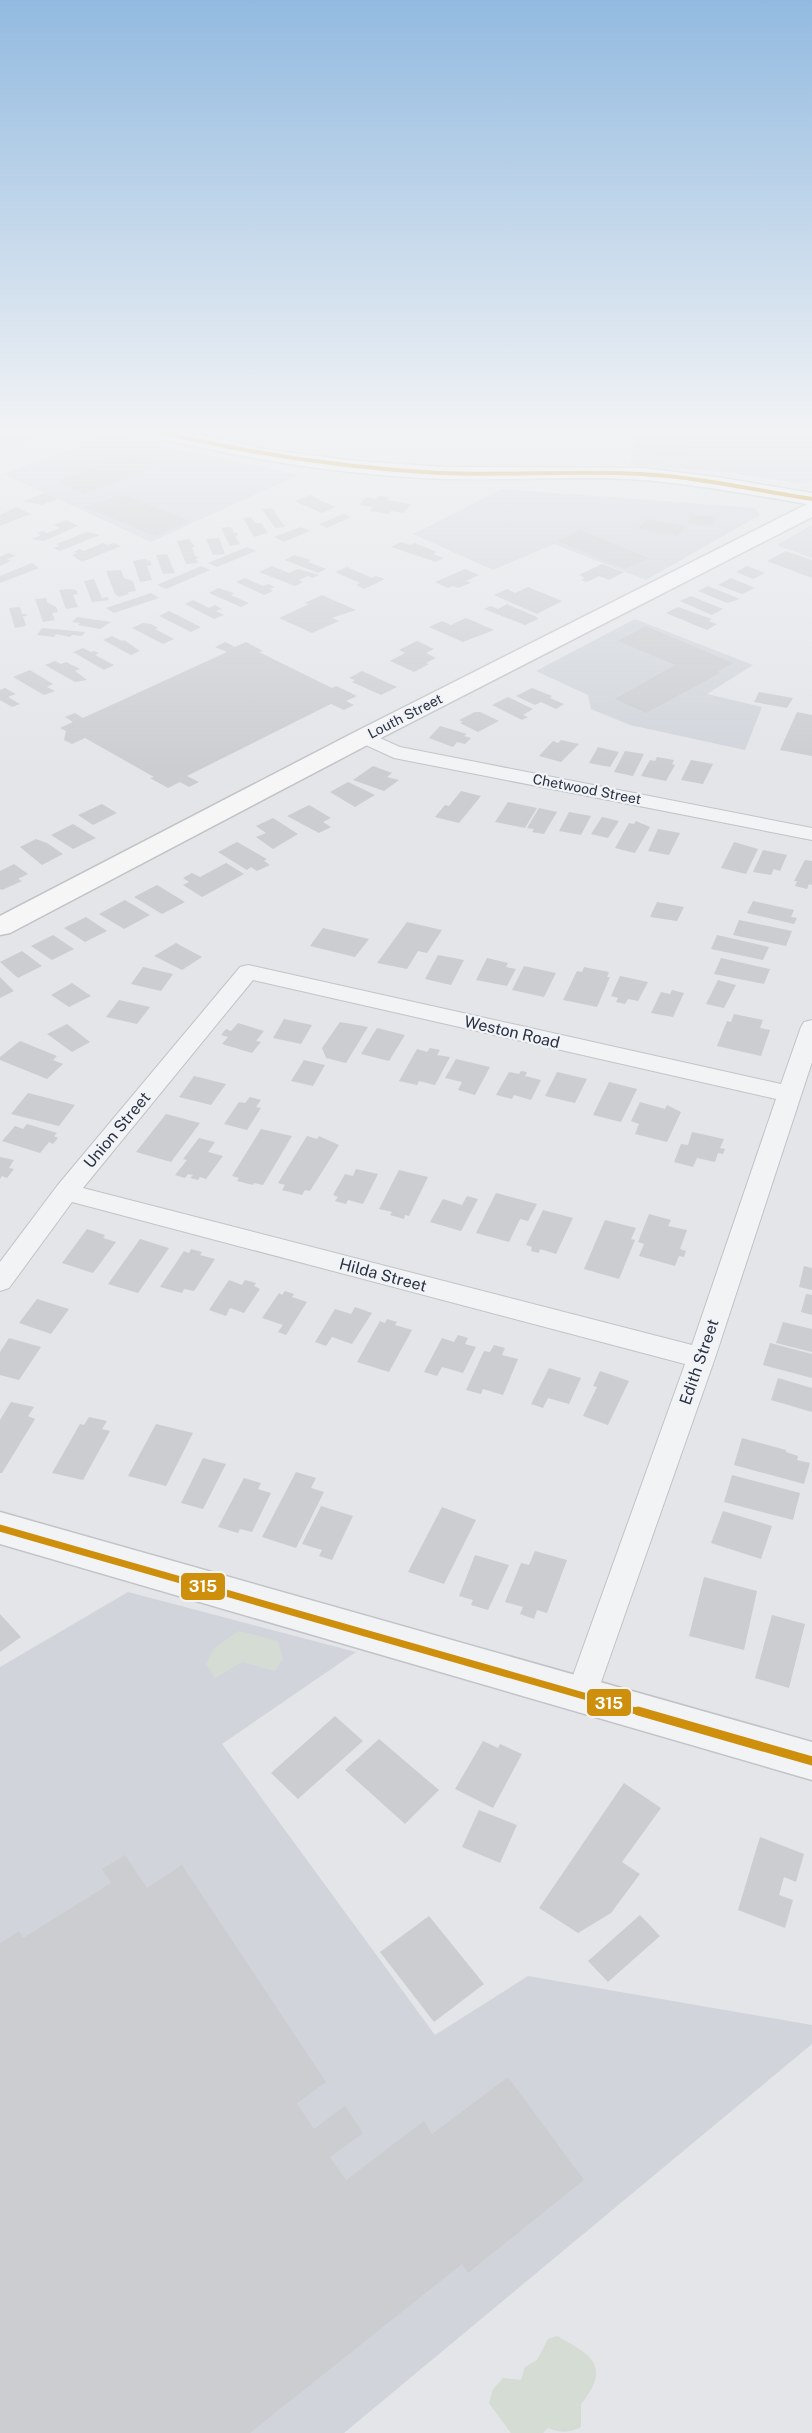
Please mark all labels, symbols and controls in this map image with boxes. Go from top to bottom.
street label: Louth Street [365,690,445,742]
street label: Chetwood Street [531,771,643,807]
street label: Weston Road [462,1012,562,1052]
street label: Union Street [80,1088,154,1172]
street label: Hilda Street [337,1254,429,1296]
street label: Edith Street [675,1317,723,1407]
line badge: 315 [180,1572,226,1601]
text: 315 [189,1577,217,1596]
line badge: 315 [586,1688,632,1717]
text: 315 [595,1694,623,1713]

